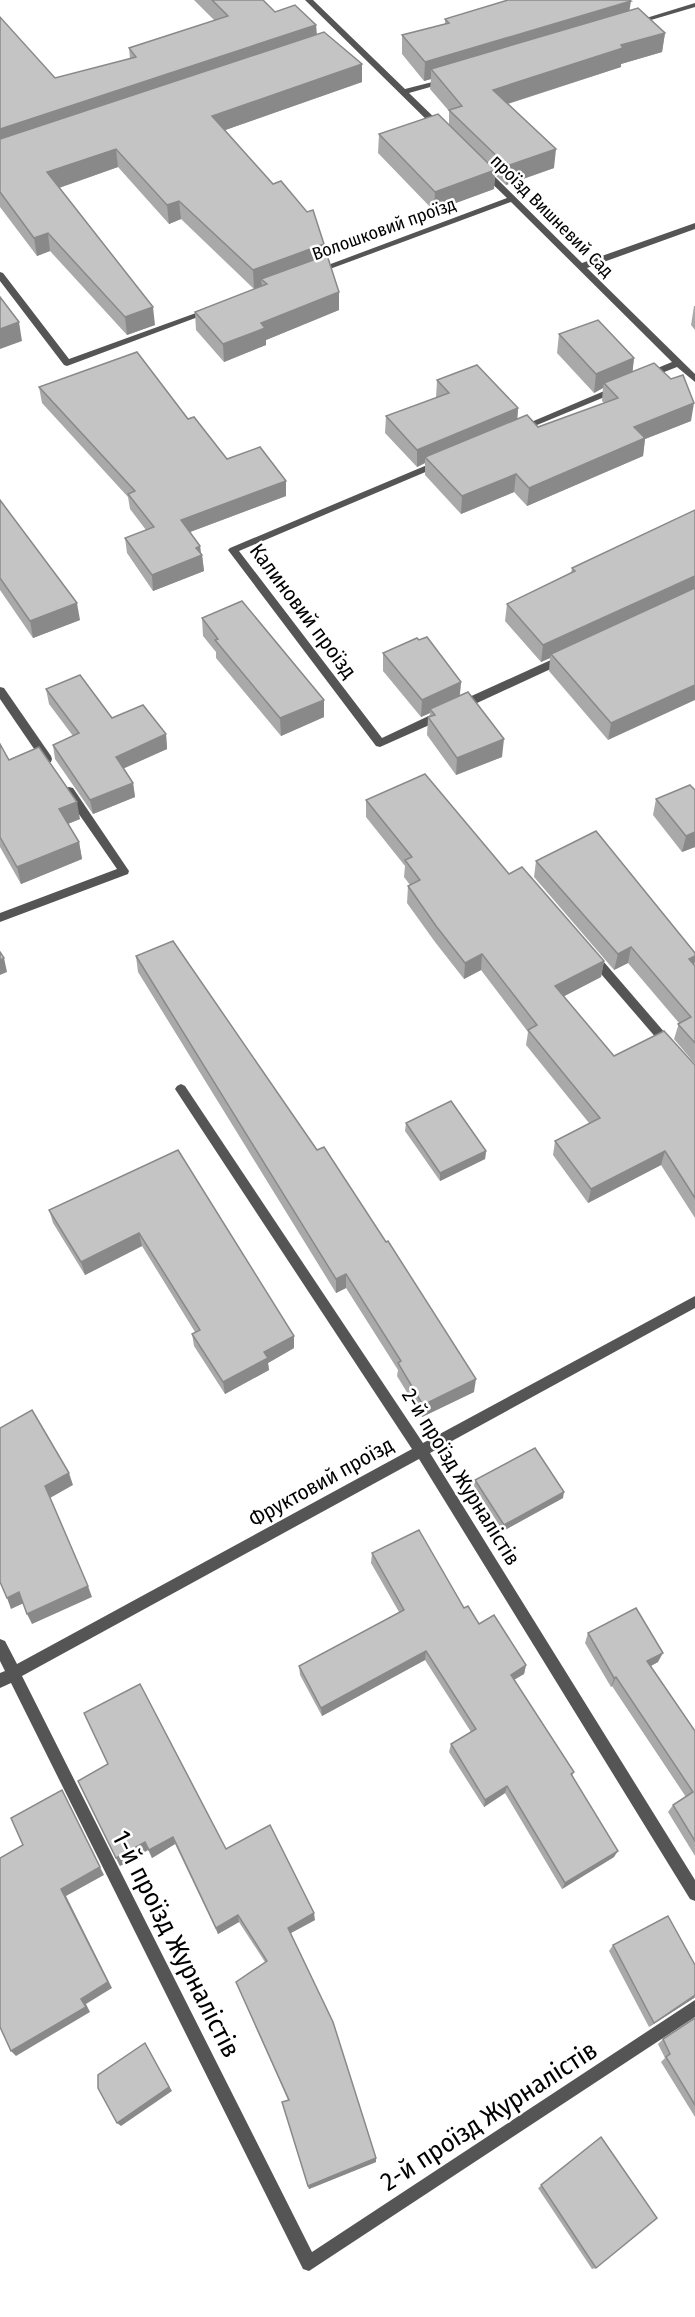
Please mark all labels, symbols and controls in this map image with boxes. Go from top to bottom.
street label: проїзд Вишневий Сад [486,150,618,282]
street label: Волошковий проїзд [309,193,459,265]
street label: Калиновий проїзд [244,538,362,684]
street label: 2-й проїзд Журналістів [396,1384,526,1570]
street label: Фруктовий проїзд [244,1432,398,1532]
street label: 1-й проїзд Журналістів [105,1825,247,2063]
street label: 2-й проїзд Журналістів [375,2034,603,2198]

